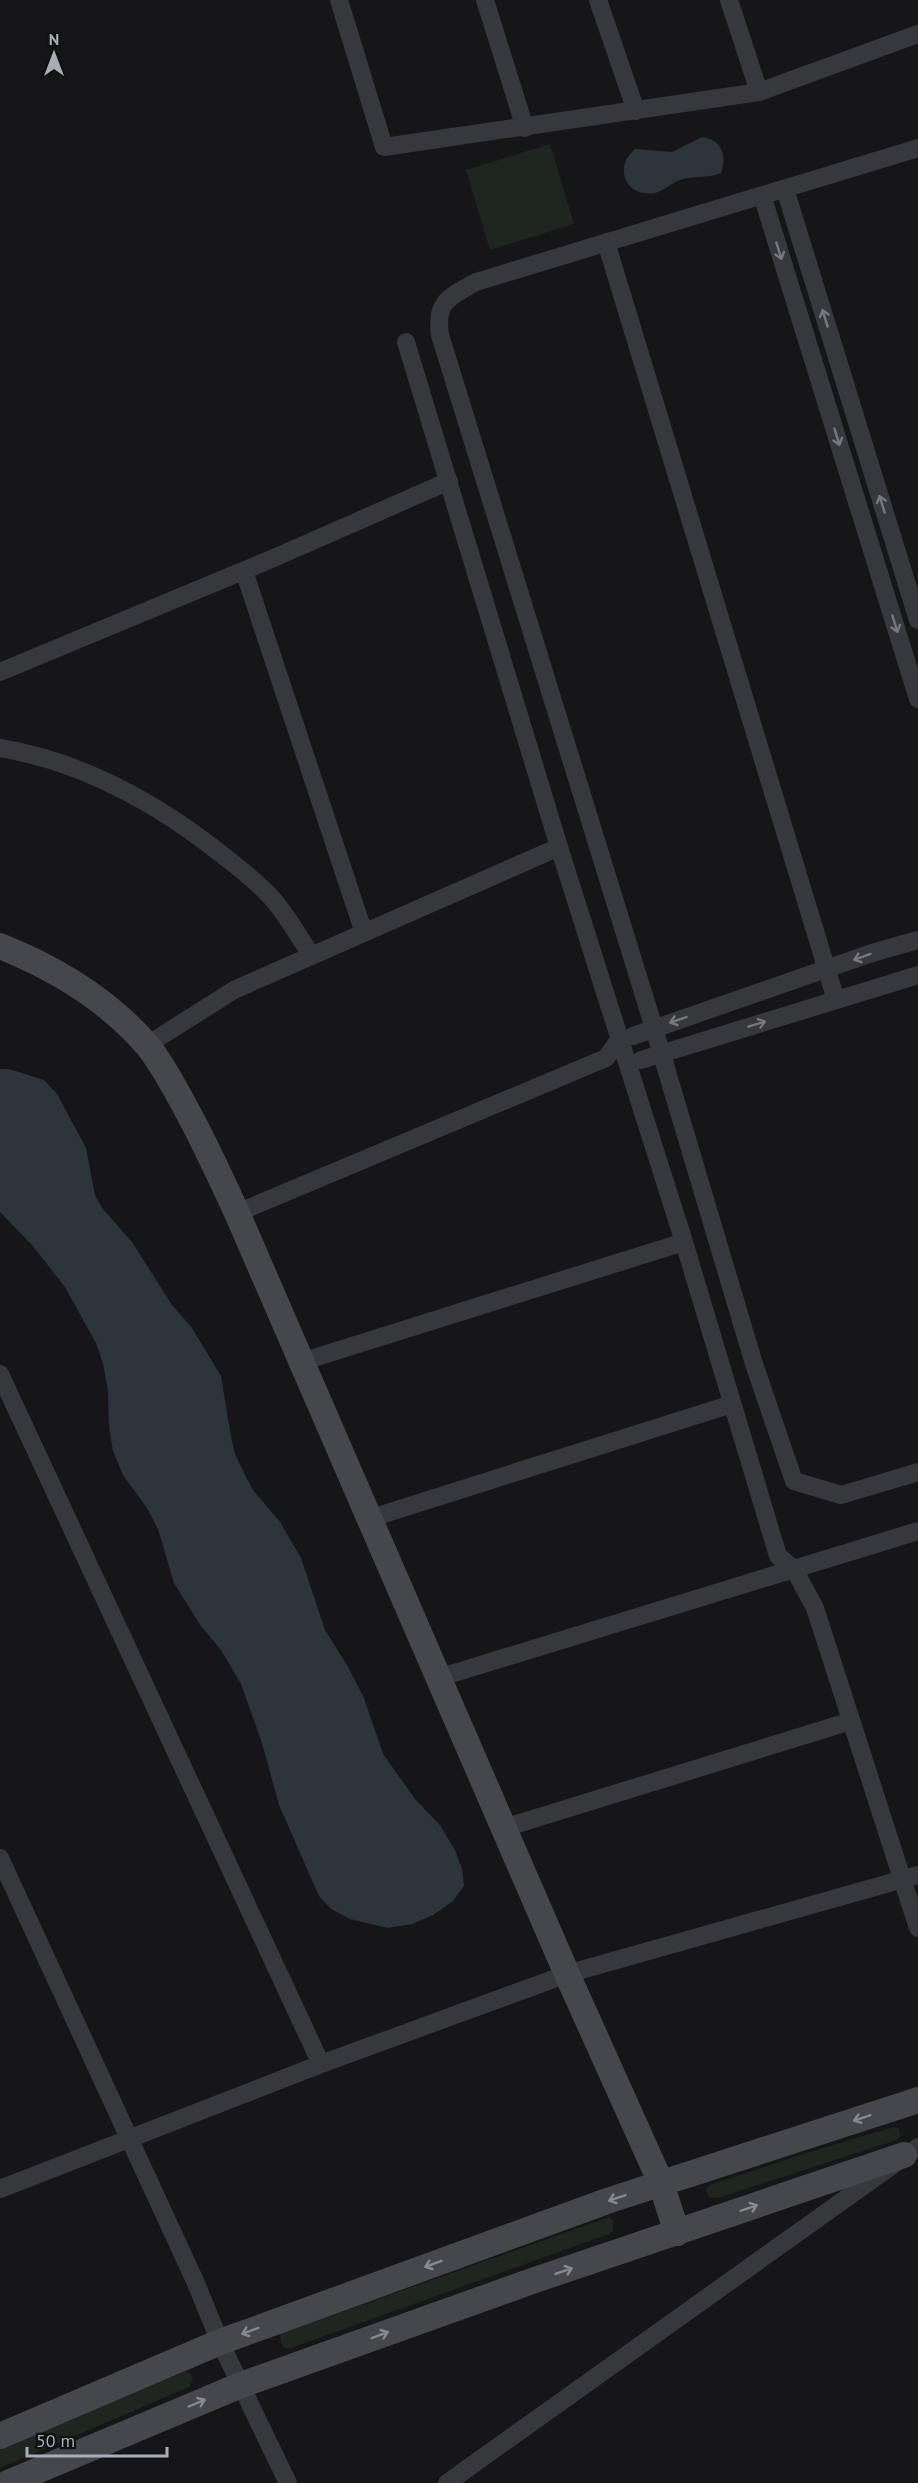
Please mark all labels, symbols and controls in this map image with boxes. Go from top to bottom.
north arrow [24,24,84,84]
text: N [49,29,59,49]
one-way arrow [774,241,785,260]
one-way arrow [819,309,830,328]
one-way arrow [832,427,843,446]
one-way arrow [876,495,887,514]
one-way arrow [890,614,901,633]
one-way arrow [853,952,872,963]
one-way arrow [669,1016,688,1027]
one-way arrow [747,1018,766,1029]
one-way arrow [853,2113,872,2124]
one-way arrow [608,2193,627,2204]
one-way arrow [739,2202,757,2213]
one-way arrow [425,2259,443,2270]
one-way arrow [554,2264,573,2275]
one-way arrow [241,2326,260,2337]
one-way arrow [370,2329,389,2340]
one-way arrow [187,2397,206,2408]
scale bar [27,2420,166,2458]
text: 50 m [36,2429,75,2452]

